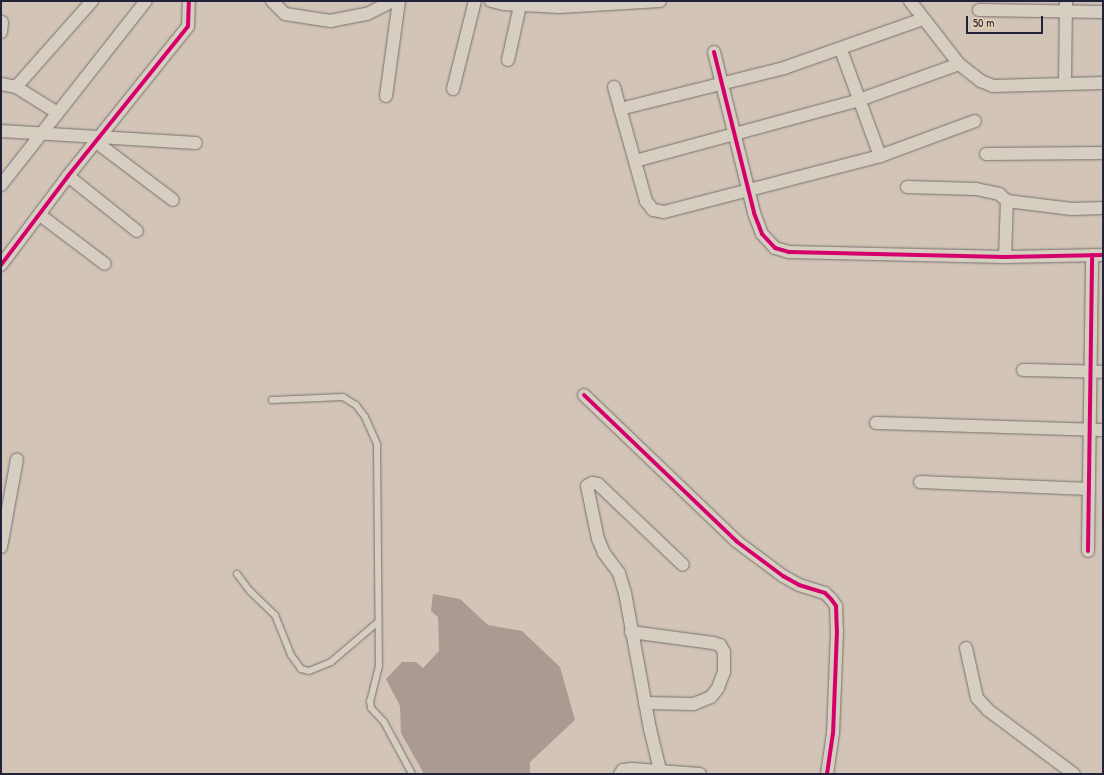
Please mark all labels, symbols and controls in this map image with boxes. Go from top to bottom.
scale bar [968,8,1045,34]
text: 50 m [973,14,994,31]

